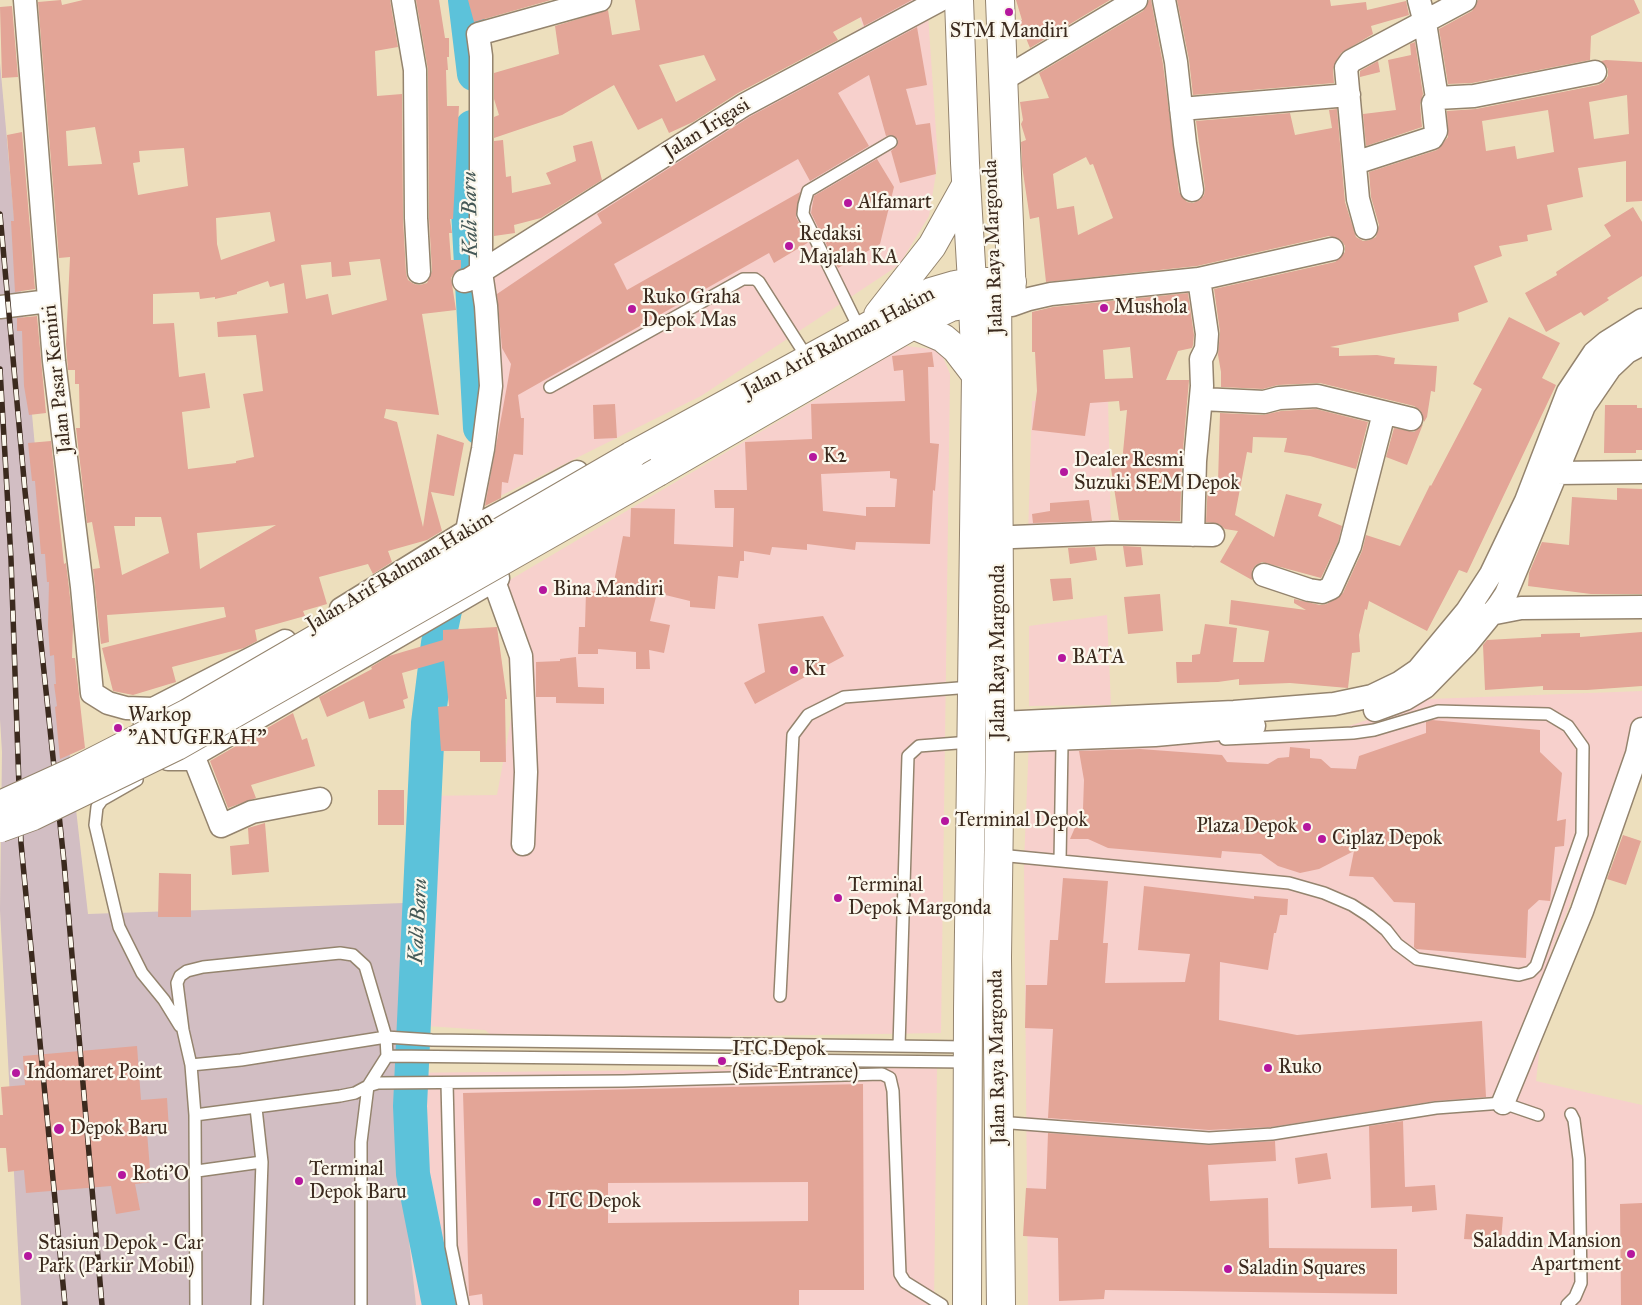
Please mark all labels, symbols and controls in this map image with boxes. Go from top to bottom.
marker: STM Mandiri [1003,6,1015,18]
place label: STM Mandiri [950,20,1068,44]
street label: Jalan Irigasi [659,93,755,165]
street label: Jalan Raya Margonda [979,159,1009,335]
water label: Kali Baru [458,171,484,257]
place label: Alfamart [858,191,932,215]
marker: Alfamart [842,197,854,209]
place label: Redaksi Majalah KA [799,223,898,270]
marker: Redaksi Majalah KA [783,240,795,252]
street label: Jalan Arif Rahman Hakim [739,282,939,404]
place label: Ruko Graha Depok Mas [642,286,740,333]
place label: Mushola [1114,296,1187,320]
marker: Mushola [1098,302,1110,314]
street label: Jalan Pasar Kemiri [38,303,78,455]
marker: Ruko Graha Depok Mas [626,303,638,315]
place label: K2 [823,445,847,469]
place label: Dealer Resmi Suzuki SEM Depok [1074,449,1239,496]
marker: K2 [807,451,819,463]
marker: Dealer Resmi Suzuki SEM Depok [1058,466,1070,478]
street label: Jalan Arif Rahman Hakim [302,507,498,637]
street label: Jalan Raya Margonda [987,565,1011,739]
place label: Bina Mandiri [553,578,664,602]
marker: Bina Mandiri [537,584,549,596]
place label: BATA [1072,646,1125,670]
marker: BATA [1056,652,1068,664]
place label: K1 [804,658,826,682]
marker: K1 [788,664,800,676]
place label: Warkop "ANUGERAH" [128,704,266,751]
marker: Warkop "ANUGERAH" [112,722,124,734]
place label: Terminal Depok [955,809,1088,833]
marker: Terminal Depok [939,815,951,827]
place label: Plaza Depok [1196,815,1297,839]
marker: Plaza Depok [1301,821,1313,833]
place label: Ciplaz Depok [1332,827,1442,851]
marker: Ciplaz Depok [1316,833,1328,845]
place label: Terminal Depok Margonda [848,874,991,921]
water label: Kali Baru [404,878,434,964]
marker: Terminal Depok Margonda [832,892,844,904]
street label: Jalan Raya Margonda [984,969,1012,1145]
place label: ITC Depok (Side Entrance) [732,1038,858,1085]
marker: ITC Depok (Side Entrance) [716,1055,728,1067]
place label: Ruko [1278,1056,1322,1080]
place label: Indomaret Point [26,1061,162,1085]
marker: Ruko [1262,1062,1274,1074]
marker: Indomaret Point [10,1067,22,1079]
place label: Depok Baru [70,1117,168,1141]
marker: Depok Baru [52,1122,66,1136]
place label: Terminal Depok Baru [309,1158,407,1205]
place label: Roti'O [132,1163,189,1187]
marker: Roti'O [116,1169,128,1181]
marker: Terminal Depok Baru [293,1175,305,1187]
place label: ITC Depok [547,1190,641,1214]
marker: ITC Depok [531,1196,543,1208]
place label: Saladdin Mansion Apartment [1473,1230,1621,1277]
place label: Stasiun Depok - Car Park (Parkir Mobil) [38,1232,203,1279]
marker: Saladdin Mansion Apartment [1625,1248,1637,1260]
marker: Stasiun Depok - Car Park (Parkir Mobil) [22,1250,34,1262]
place label: Saladin Squares [1238,1257,1366,1281]
marker: Saladin Squares [1222,1263,1234,1275]

